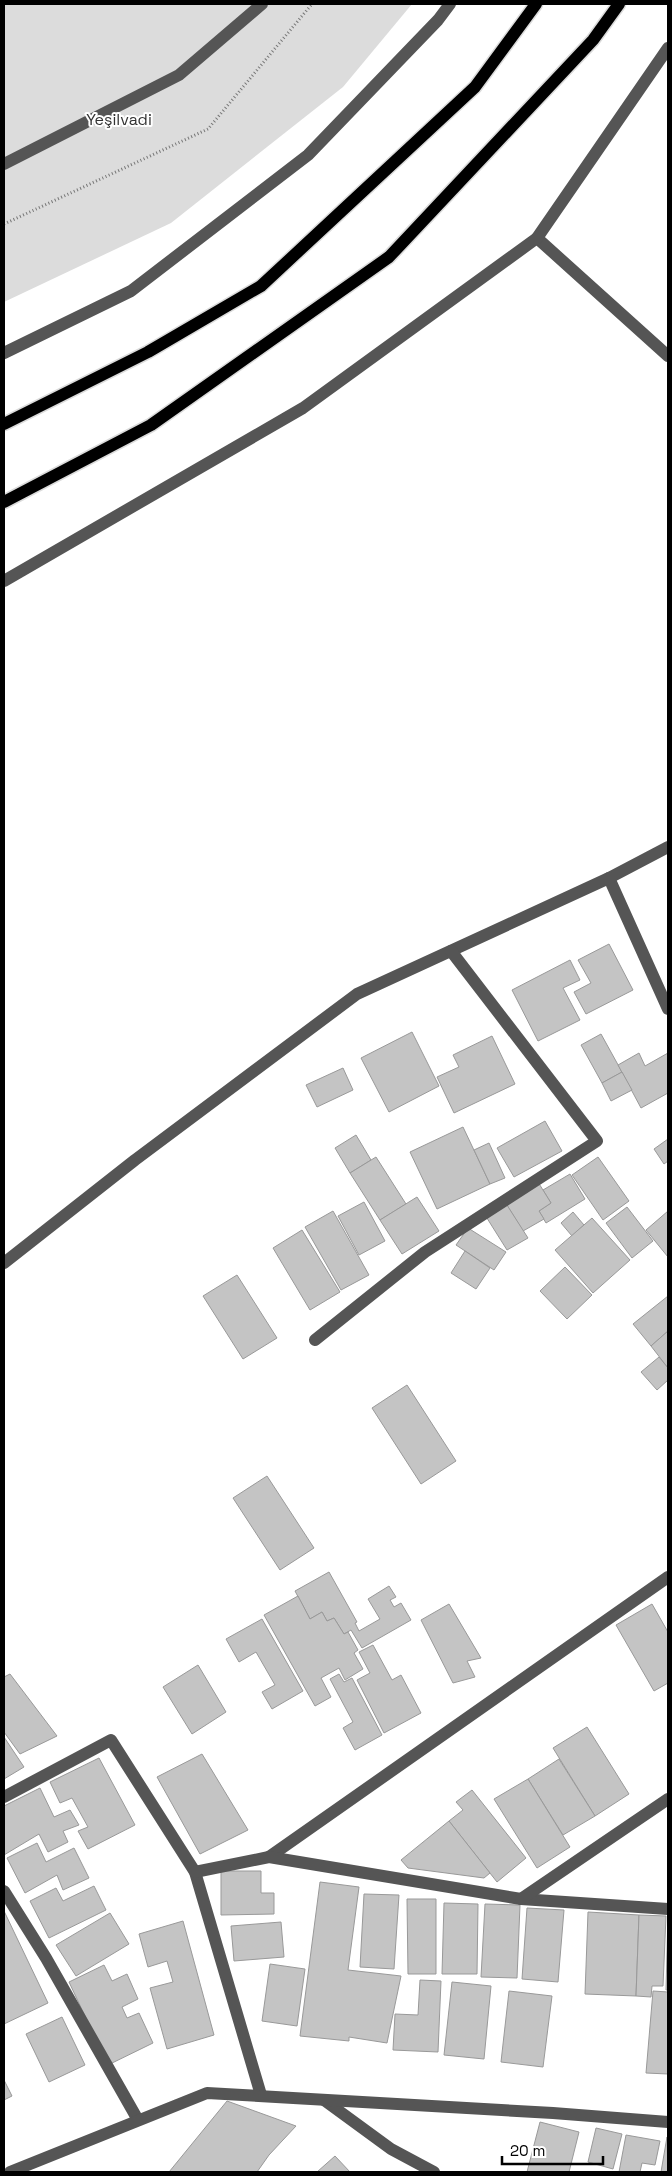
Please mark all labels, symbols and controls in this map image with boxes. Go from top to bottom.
park label: Yeşilvadi [86,109,152,130]
scale bar [502,2134,603,2166]
text: 20 m [510,2141,545,2160]

